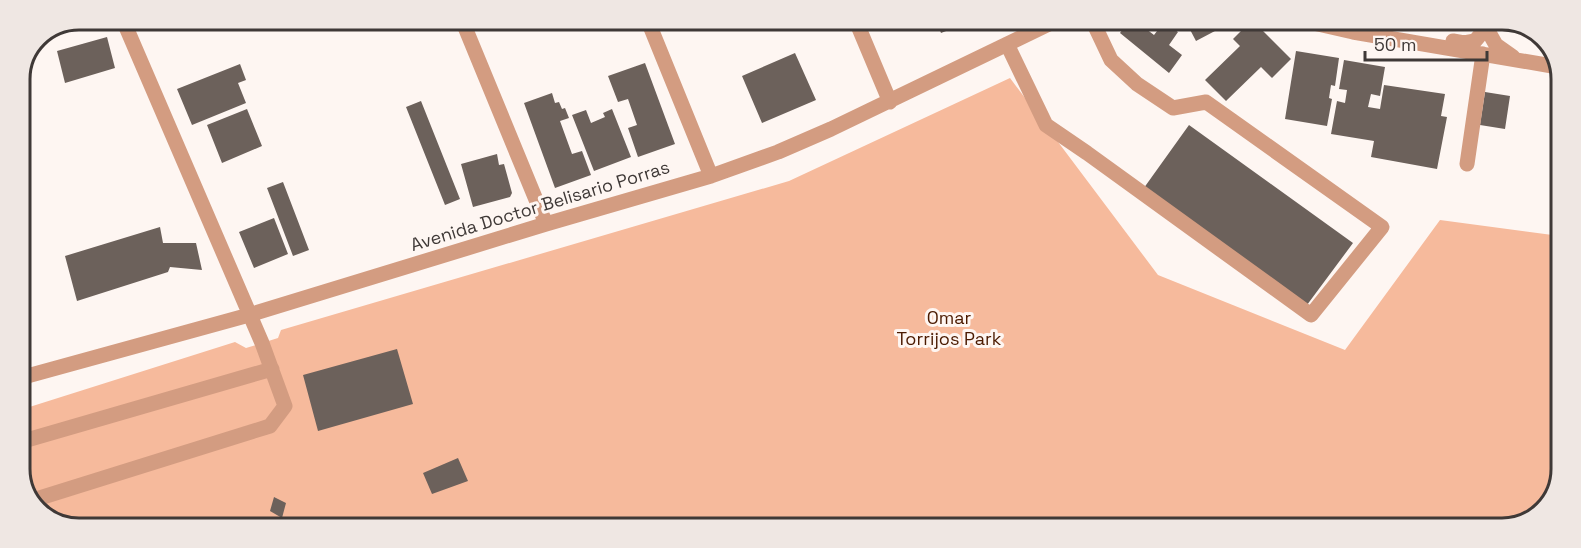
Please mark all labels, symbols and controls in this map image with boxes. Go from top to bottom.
scale bar [1365,24,1486,62]
text: 50 m [1374,33,1416,56]
street label: Avenida Doctor Belisario Porras [408,155,672,256]
park label: Omar Torrijos Park [897,306,1002,350]

